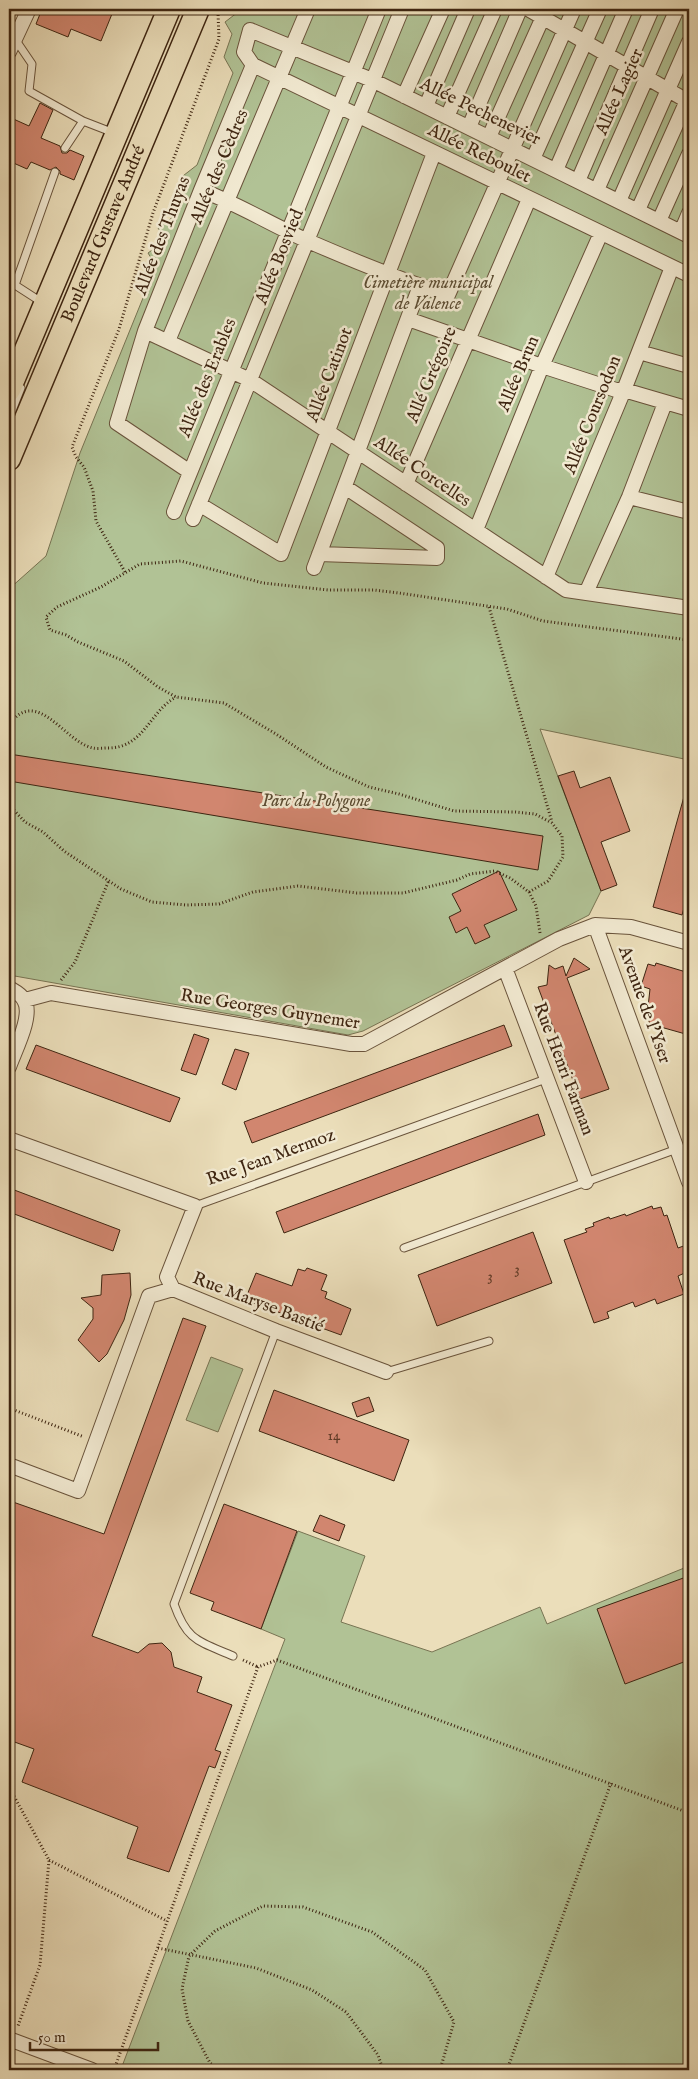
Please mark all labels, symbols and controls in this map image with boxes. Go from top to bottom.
street label: Allée Lagier [590,45,649,140]
street label: Allée Pechenevier [415,72,545,151]
street label: Allée des Cèdres [185,106,255,229]
street label: Allée Reboulet [423,119,534,189]
street label: Boulevard Gustave André [56,142,151,326]
street label: Allée des Thuyas [129,173,196,300]
street label: Allée Bosvied [250,206,310,309]
park label: Cimetière municipal de Valence [363,272,494,316]
street label: Allée des Erables [173,315,242,442]
street label: Allé Grégoire [401,323,463,428]
street label: Allée Catinot [301,324,359,427]
street label: Allée Brun [492,332,545,416]
street label: Allée Coursodon [558,352,627,479]
street label: Allée Corcelles [368,431,475,513]
park label: Parc du Polygone [262,790,370,813]
street label: Avenue de l'Yser [612,942,676,1067]
street label: Rue Georges Guynemer [179,984,362,1036]
street label: Rue Henri Farman [527,999,599,1139]
street label: Rue Jean Mermoz [204,1124,338,1192]
house number: 3 [514,1260,520,1279]
street label: Rue Maryse Bastié [189,1267,327,1339]
house number: 3 [487,1267,493,1286]
house number: 14 [328,1426,341,1445]
scale bar [30,2019,158,2051]
text: 50 m [38,2028,66,2047]

